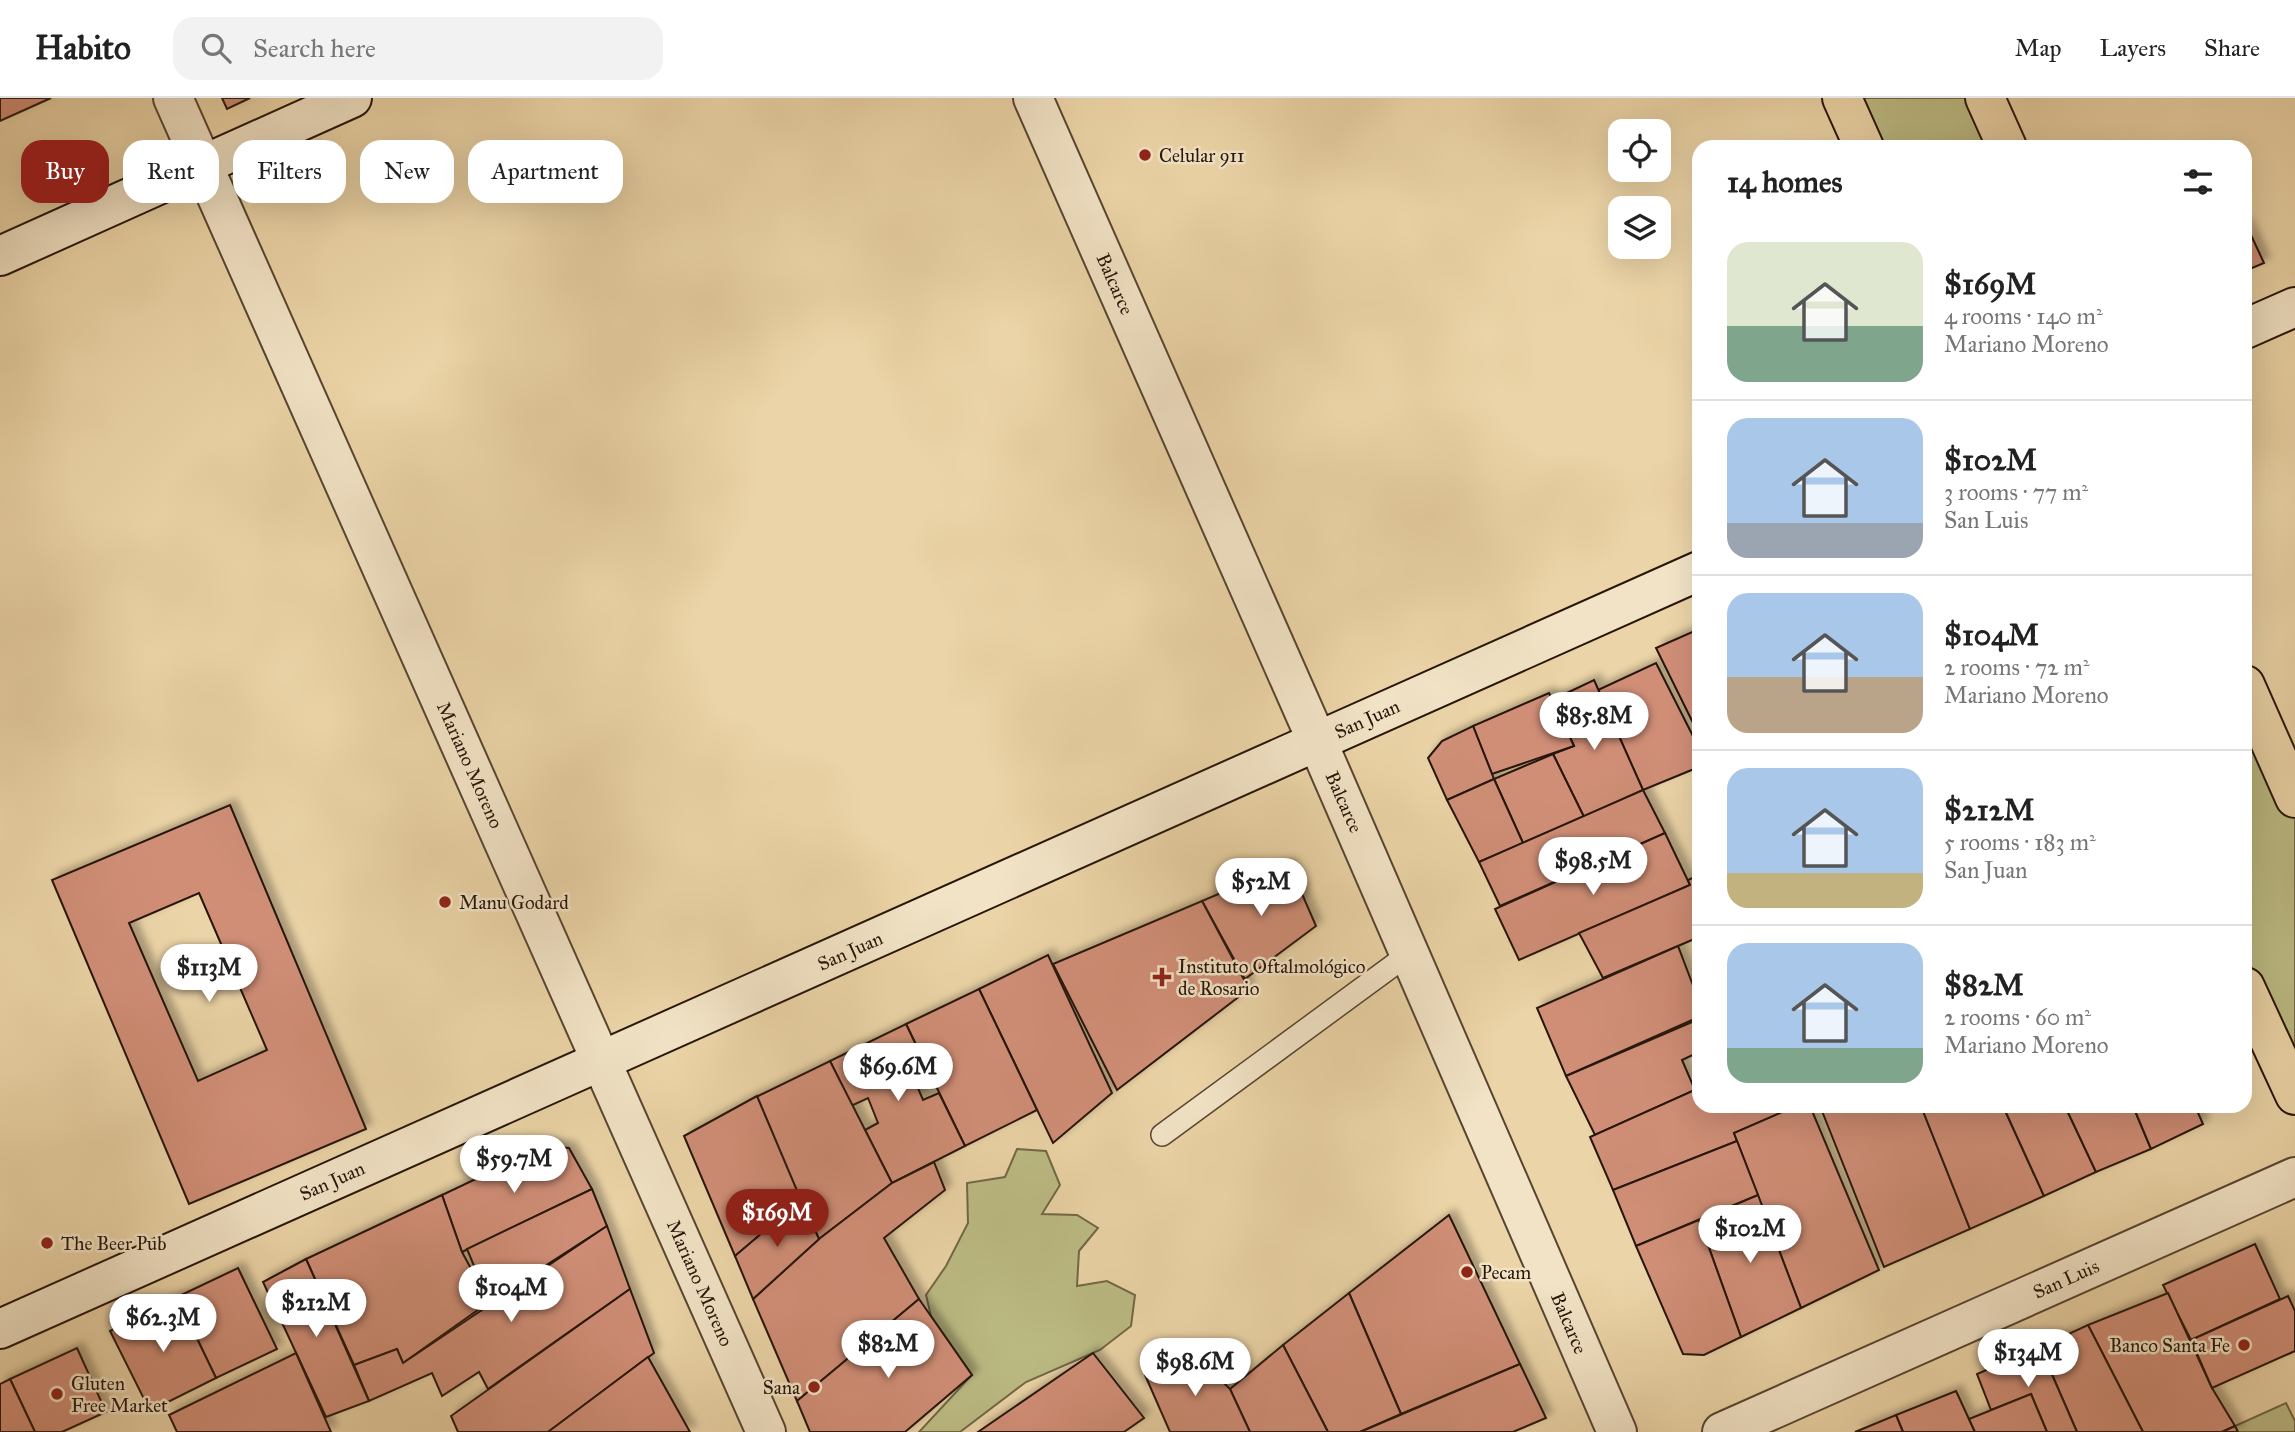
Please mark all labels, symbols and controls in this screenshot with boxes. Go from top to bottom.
search box [173,17,663,80]
text: Habito [35,28,131,68]
icon: search [197,29,235,67]
text: Search here [253,32,376,64]
text: Map [2015,33,2062,63]
text: Layers [2100,33,2166,63]
text: Share [2204,33,2260,63]
map controls [1608,119,1671,259]
button: locate [1608,119,1671,182]
chip: Buy [21,140,109,203]
chip: Rent [123,140,219,203]
chip: Filters [233,140,346,203]
chip: New [360,140,454,203]
chip: Apartment [468,140,623,203]
place label: Celular 911 [1159,144,1244,167]
marker: Celular 911 [1137,147,1153,163]
icon: filters [2179,163,2217,201]
text: 14 homes [1727,164,1842,200]
button: layers [1608,196,1671,259]
street label: Balcarce [1091,250,1139,318]
text: $169M [1944,266,2036,302]
icon: home [1783,270,1867,354]
text: 4 rooms · 140 m² [1944,302,2103,330]
text: Mariano Moreno [1944,330,2109,358]
text: $102M [1944,442,2037,478]
icon: home [1783,446,1867,530]
text: 3 rooms · 77 m² [1944,478,2088,506]
text: San Luis [1944,506,2028,534]
text: $104M [1944,617,2039,653]
icon: home [1783,621,1867,705]
text: 2 rooms · 72 m² [1944,653,2089,681]
text: Mariano Moreno [1944,681,2109,709]
pin: $85.8M [1537,692,1651,752]
street label: San Juan [1331,694,1404,744]
street label: Mariano Moreno [432,698,508,832]
text: $85.8M [1556,701,1632,729]
street label: Balcarce [1320,768,1368,836]
text: $212M [1944,792,2034,828]
icon: home [1783,796,1867,880]
text: 5 rooms · 183 m² [1944,828,2096,856]
pin: $98.5M [1536,838,1650,897]
text: $98.5M [1554,846,1632,874]
text: San Juan [1944,856,2028,884]
pin: $52M [1220,858,1302,918]
text: $52M [1231,867,1291,895]
place label: Manu Godard [459,891,569,914]
marker: Manu Godard [437,894,453,910]
street label: San Juan [814,926,887,976]
pin: $113M [160,944,258,1004]
text: $113M [177,953,241,981]
place label: Instituto Oftalmológico de Rosario [1178,955,1366,1000]
marker: Instituto Oftalmológico de Rosario [1152,967,1172,987]
text: $82M [1944,967,2024,1003]
icon: home [1783,971,1867,1055]
text: 2 rooms · 60 m² [1944,1003,2091,1031]
text: Mariano Moreno [1944,1031,2109,1059]
pin: $69.6M [841,1044,955,1103]
text: $69.6M [859,1052,937,1080]
pin: $59.7M [457,1136,571,1195]
text: $59.7M [476,1144,552,1172]
street label: San Juan [296,1156,369,1206]
pin: $169M [728,1190,826,1249]
text: $169M [742,1198,812,1226]
pin: $102M [1701,1206,1799,1265]
text: $102M [1714,1214,1786,1242]
street label: Mariano Moreno [662,1216,738,1350]
place label: The Beer Pub [61,1232,166,1255]
marker: The Beer Pub [39,1235,55,1251]
street label: San Luis [2030,1254,2103,1304]
place label: Pecam [1481,1261,1531,1284]
pin: $104M [462,1264,560,1324]
marker: Pecam [1459,1264,1475,1280]
text: $104M [475,1273,547,1301]
pin: $212M [267,1280,365,1339]
text: $212M [281,1288,351,1316]
street label: Balcarce [1546,1289,1592,1357]
pin: $62.3M [106,1294,220,1354]
text: $62.3M [125,1303,201,1331]
pin: $82M [847,1320,929,1380]
text: $82M [857,1329,919,1357]
pin: $134M [1979,1330,2077,1389]
place label: Banco Santa Fe [2109,1334,2230,1357]
marker: Banco Santa Fe [2236,1337,2252,1353]
pin: $98.6M [1138,1338,1252,1398]
text: $134M [1994,1338,2062,1366]
text: $98.6M [1156,1347,1234,1375]
place label: Gluten Free Market [71,1372,168,1417]
place label: Sana [763,1376,801,1399]
marker: Sana [806,1379,822,1395]
marker: Gluten Free Market [49,1386,65,1402]

